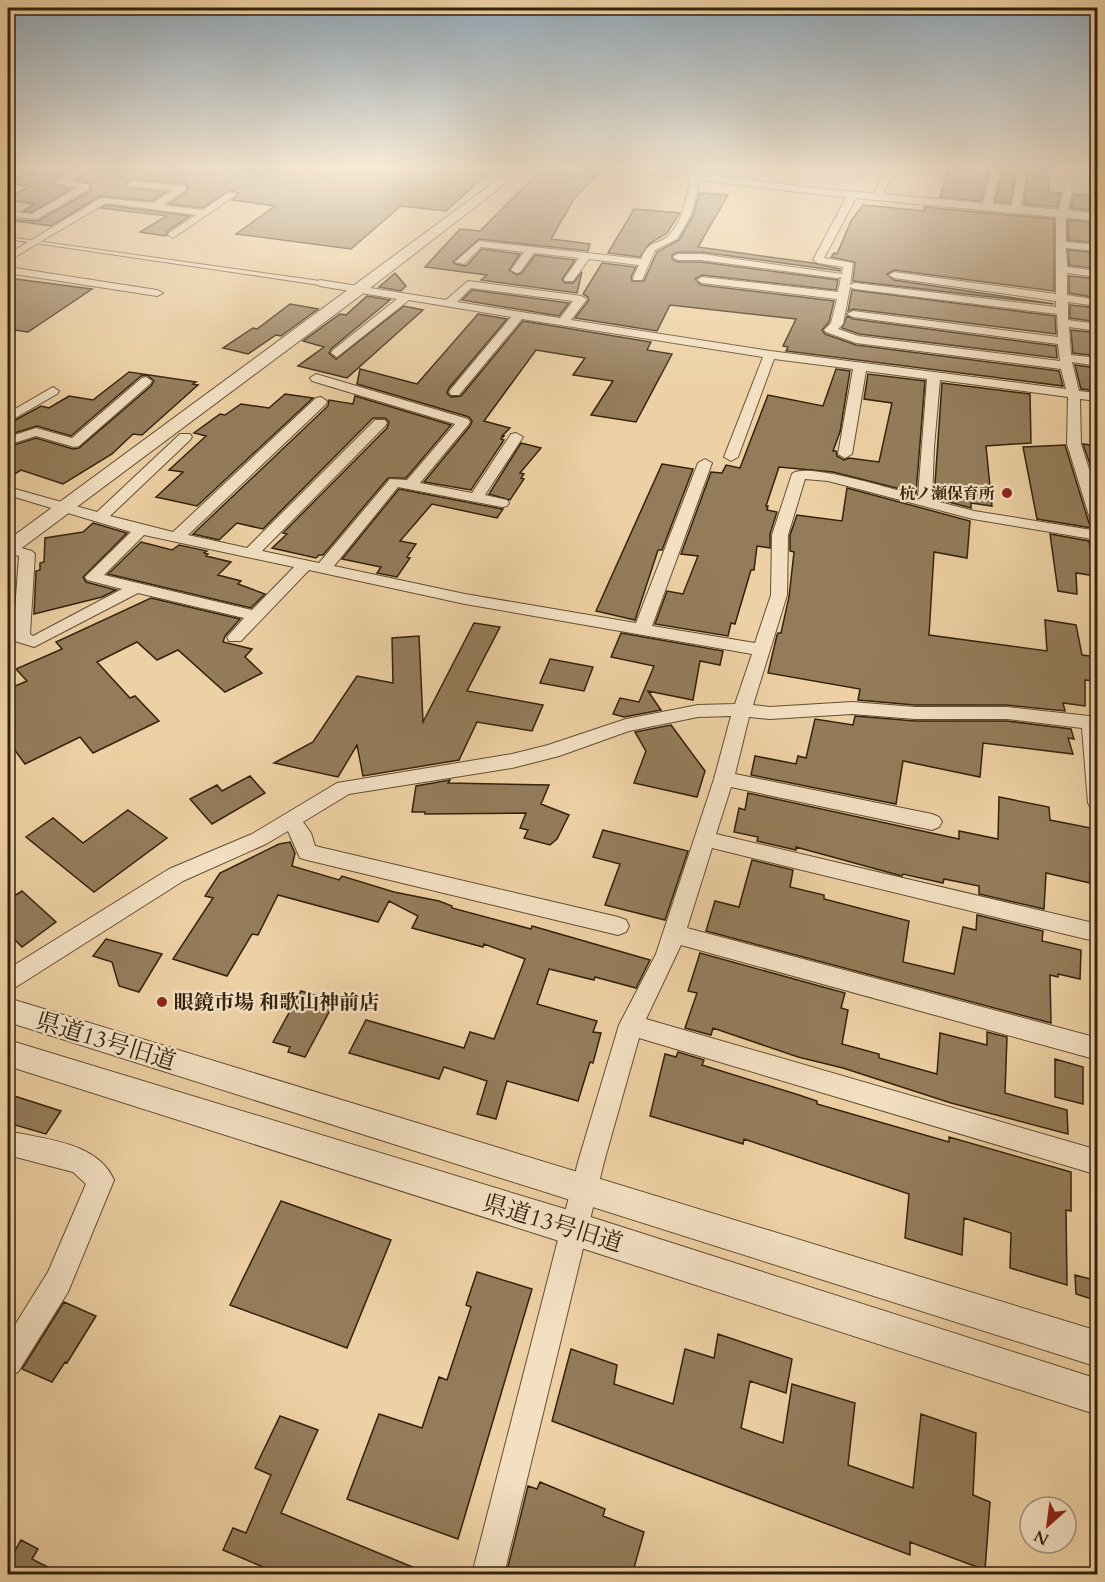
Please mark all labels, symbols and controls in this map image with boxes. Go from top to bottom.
place label: 杭ノ瀬保育所 [899,483,995,505]
marker: 杭ノ瀬保育所 [1000,486,1014,500]
place label: 眼鏡市場 和歌山神前店 [174,989,379,1016]
marker: 眼鏡市場 和歌山神前店 [155,995,169,1009]
street label: 県道13号旧道 [32,1005,180,1078]
street label: 県道13号旧道 [479,1187,627,1260]
north arrow [1018,1495,1078,1555]
text: N [1030,1524,1053,1550]

